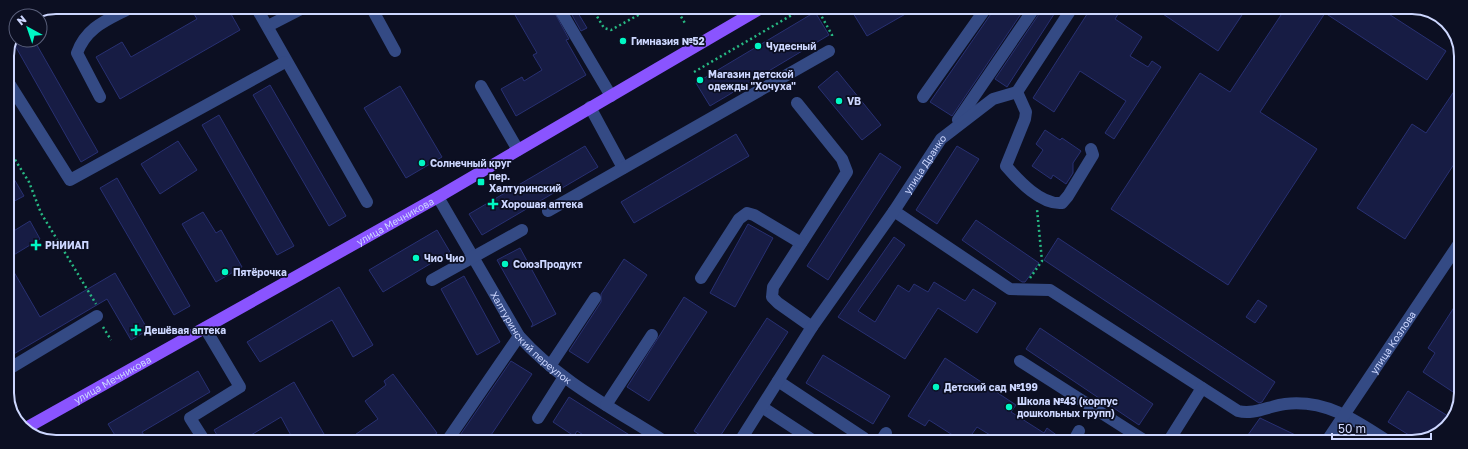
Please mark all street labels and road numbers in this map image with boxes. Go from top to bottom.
street label: улица Дранко [901,132,948,196]
street label: улица Мечникова [354,195,436,248]
street label: Халтуринский переулок [488,289,574,387]
street label: улица Козлова [1367,309,1418,376]
street label: улица Мечникова [72,353,153,406]

